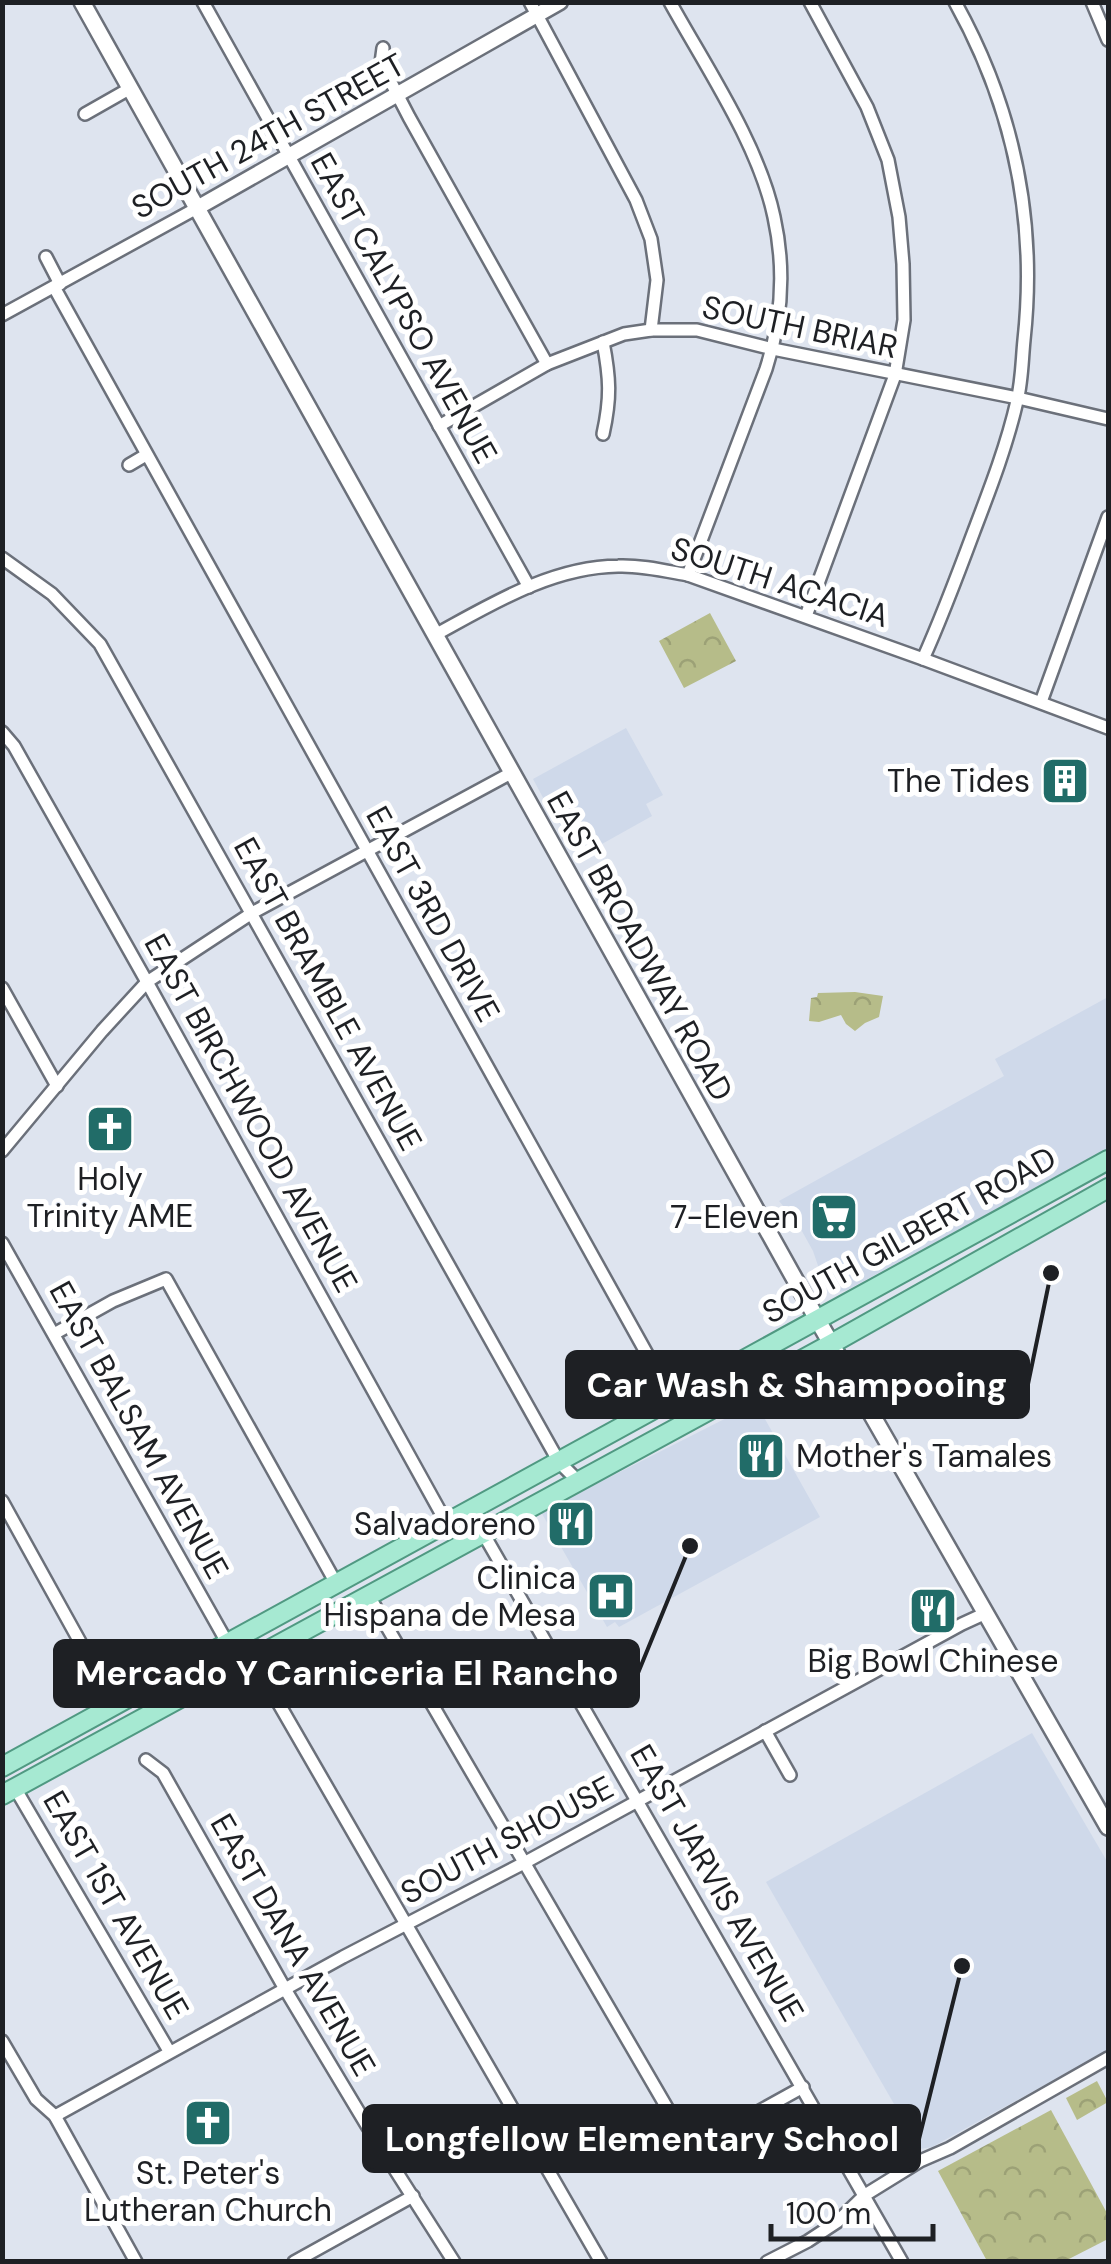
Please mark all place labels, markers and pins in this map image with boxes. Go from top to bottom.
building icon: The Tides [1039,755,1091,807]
place label: The Tides [887,760,1030,802]
church icon: Holy Trinity AME [84,1103,136,1155]
place label: Holy Trinity AME [27,1158,193,1237]
supermarket icon: 7-Eleven [808,1191,860,1243]
place label: 7-Eleven [670,1196,799,1238]
callout: Car Wash & Shampooing [567,1352,1028,1417]
restaurant icon: Mother's Tamales [735,1430,787,1482]
place label: Mother's Tamales [796,1435,1052,1477]
restaurant icon: Salvadoreno [545,1498,597,1550]
place label: Salvadoreno [354,1503,536,1545]
place label: Clinica Hispana de Mesa [323,1557,576,1636]
hospital icon: Clinica Hispana de Mesa [585,1570,637,1622]
restaurant icon: Big Bowl Chinese [907,1585,959,1637]
place label: Big Bowl Chinese [808,1640,1058,1682]
callout: Mercado Y Carniceria El Rancho [55,1641,638,1706]
church icon: St. Peter's Lutheran Church [182,2097,234,2149]
callout: Longfellow Elementary School [364,2106,919,2171]
place label: St. Peter's Lutheran Church [84,2152,332,2231]

